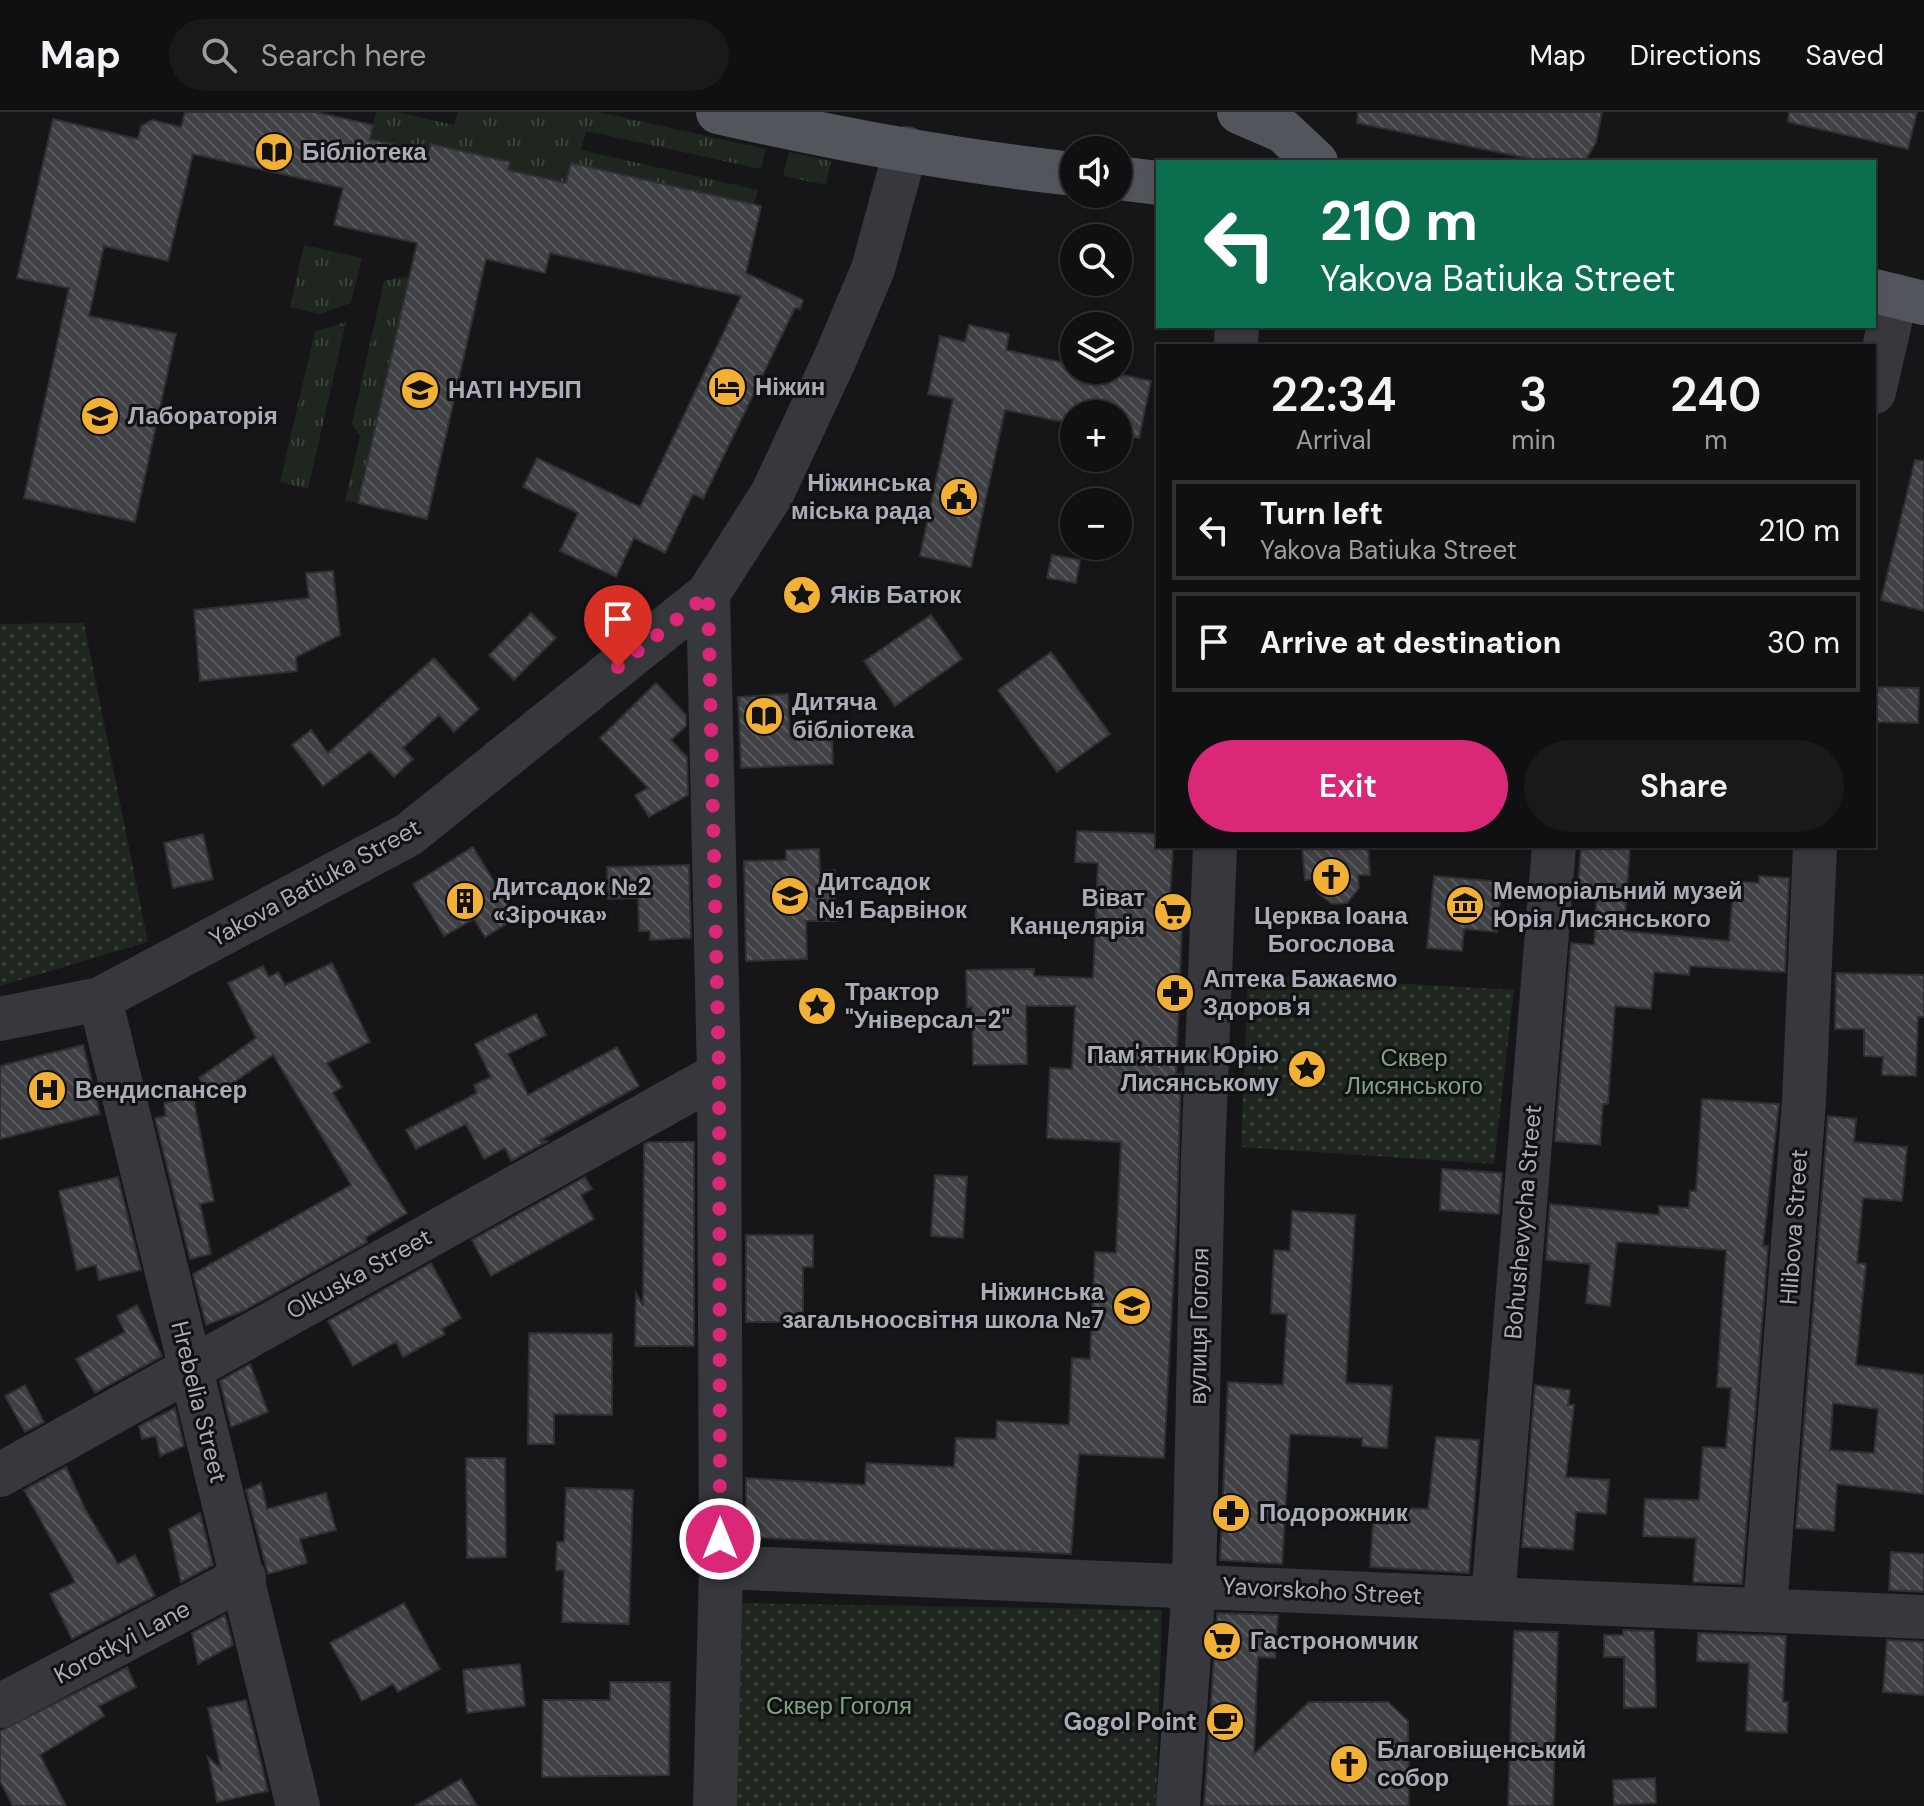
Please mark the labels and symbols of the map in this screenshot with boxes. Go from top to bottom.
library icon: Бібліотека [253,131,295,173]
place label: Бібліотека [302,136,427,167]
hotel icon: Ніжин [706,366,748,408]
school or university icon: НАТІ НУБІП [399,369,441,411]
place label: Ніжин [755,371,825,402]
place label: НАТІ НУБІП [448,374,582,405]
school or university icon: Лабораторія [79,395,121,437]
place label: Лабораторія [128,400,278,431]
place label: Ніжинська міська рада [791,467,932,526]
public building icon: Ніжинська міська рада [938,476,980,518]
place icon: Яків Батюк [781,574,823,616]
place label: Яків Батюк [830,579,962,610]
pin [584,585,652,667]
place label: Дитяча бібліотека [792,686,915,745]
library icon: Дитяча бібліотека [743,695,785,737]
street label: Yakova Batiuka Street [204,812,426,954]
church icon: Церква Іоана Богослова [1310,856,1352,898]
place label: Дитсадок №1 Барвінок [818,866,968,925]
place label: Дитсадок №2 «Зірочка» [493,871,651,930]
school or university icon: Дитсадок №1 Барвінок [769,875,811,917]
place label: Меморіальний музей Юрія Лисянського [1493,875,1743,934]
building icon: Дитсадок №2 «Зірочка» [444,880,486,922]
place label: Віват Канцелярія [1010,882,1145,941]
museum icon: Меморіальний музей Юрія Лисянського [1444,884,1486,926]
supermarket icon: Віват Канцелярія [1152,891,1194,933]
place label: Церква Іоана Богослова [1254,900,1409,959]
place label: Аптека Бажаємо Здоров'я [1203,963,1398,1022]
pharmacy icon: Аптека Бажаємо Здоров'я [1154,972,1196,1014]
place label: Трактор "Універсал-2" [845,976,1010,1035]
place icon: Трактор "Універсал-2" [796,985,838,1027]
place label: Пам'ятник Юрію Лисянському [1087,1039,1280,1098]
park label: Сквер Лисянського [1345,1042,1483,1101]
place icon: Пам'ятник Юрію Лисянському [1286,1048,1328,1090]
hospital icon: Вендиспансер [26,1069,68,1111]
place label: Вендиспансер [75,1074,247,1105]
street label: Bohushevycha Street [1497,1103,1548,1340]
street label: Hlibova Street [1773,1148,1814,1306]
street label: Olkuska Street [281,1221,437,1326]
street label: вулиця Гоголя [1182,1247,1215,1405]
place label: Ніжинська загальноосвітня школа №7 [782,1276,1105,1335]
school or university icon: Ніжинська загальноосвітня школа №7 [1111,1285,1153,1327]
street label: Hrebelia Street [164,1318,235,1486]
pharmacy icon: Подорожник [1210,1492,1252,1534]
position arrow [678,1497,762,1581]
place label: Подорожник [1259,1497,1409,1528]
street label: Yavorskoho Street [1221,1570,1423,1611]
street label: Korotkyi Lane [48,1593,195,1690]
supermarket icon: Гастрономчик [1201,1620,1243,1662]
place label: Гастрономчик [1250,1625,1419,1656]
park label: Сквер Гоголя [766,1690,912,1721]
cafe icon: Gogol Point [1204,1701,1246,1743]
place label: Gogol Point [1063,1706,1197,1737]
place label: Благовіщенський собор [1377,1734,1586,1793]
church icon: Благовіщенський собор [1328,1743,1370,1785]

